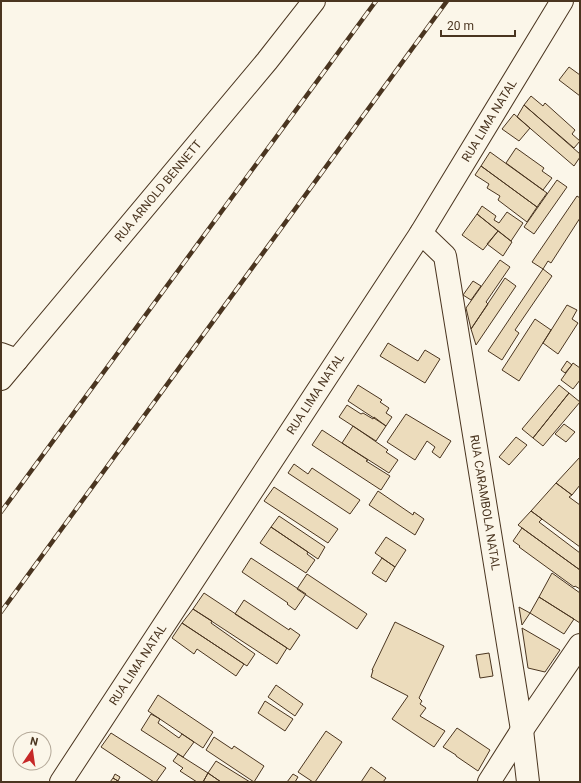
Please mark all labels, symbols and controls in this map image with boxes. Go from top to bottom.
scale bar [441,12,515,38]
text: 20 m [447,19,474,33]
street label: RUA LIMA NATAL [459,76,520,164]
street label: RUA ARNOLD BENNETT [112,137,205,245]
street label: RUA LIMA NATAL [284,350,347,437]
street label: RUA CARAMBOLA NATAL [467,434,503,572]
street label: RUA LIMA NATAL [106,621,170,708]
north arrow [12,731,52,771]
text: N [29,735,40,749]

